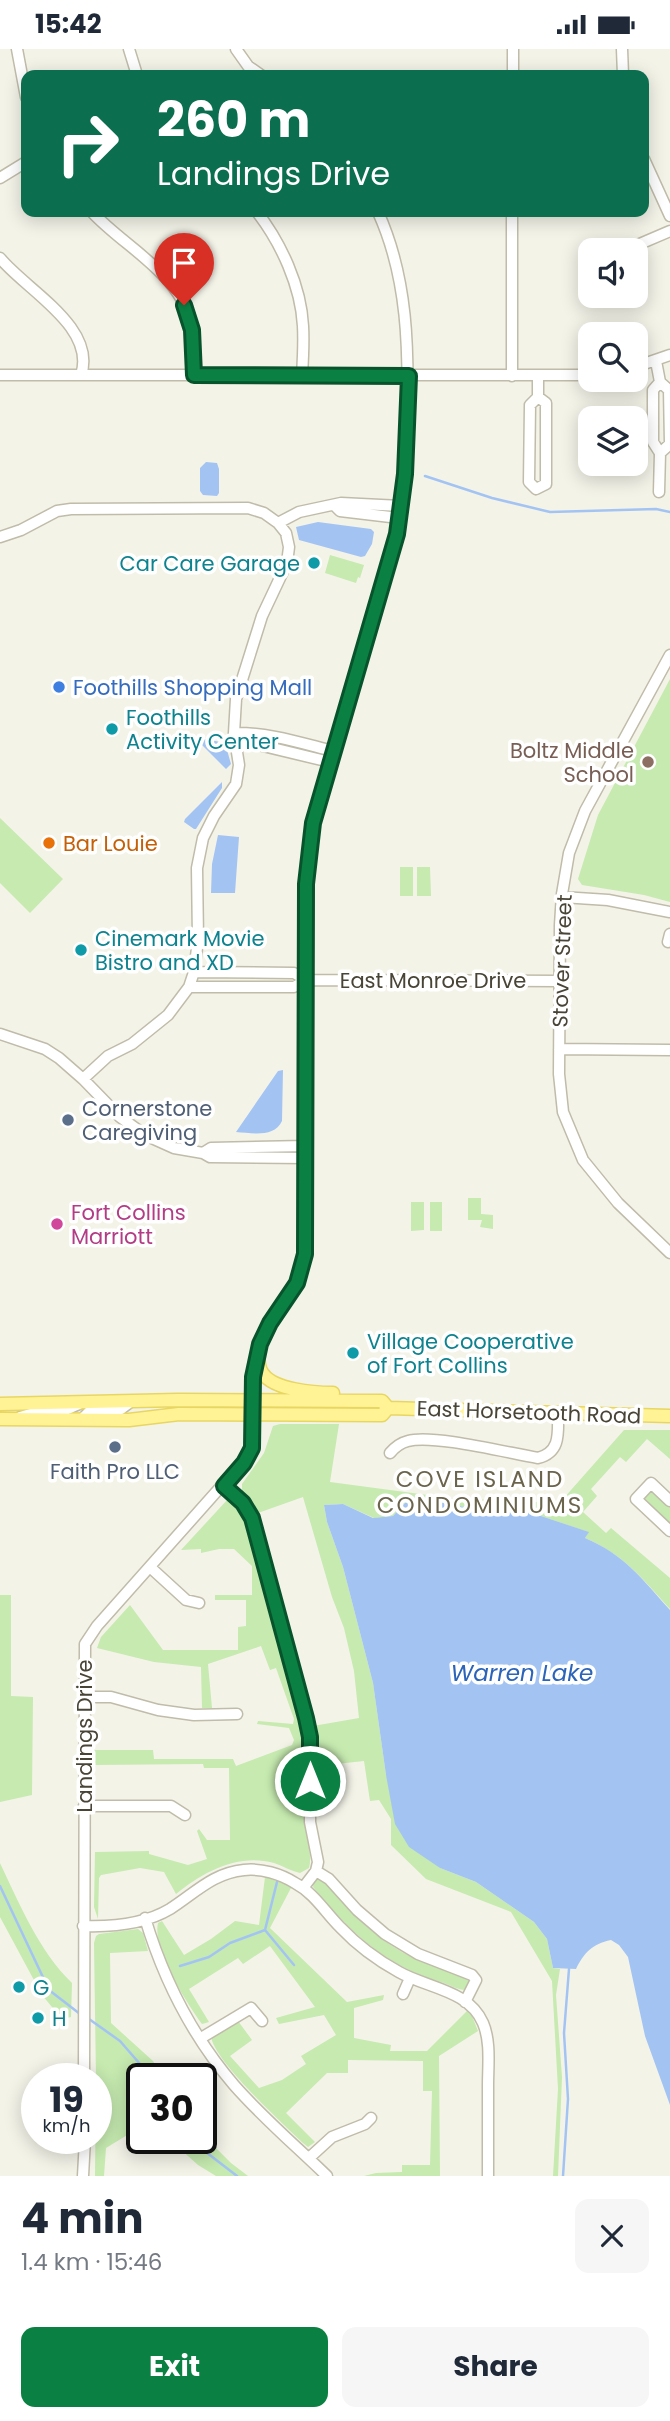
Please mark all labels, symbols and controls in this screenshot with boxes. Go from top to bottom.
text: 15:42 [35,6,102,42]
text: 260 m [157,86,310,154]
icon: right [42,98,133,189]
text: Landings Drive [157,151,390,196]
pin [154,233,214,305]
map controls [578,238,648,476]
button: sound [578,238,648,308]
icon: arrive [165,244,203,282]
button: search [578,322,648,392]
button: layers [578,406,648,476]
place label: Car Care Garage [120,549,300,578]
marker: Car Care Garage [306,555,322,571]
place label: Foothills Shopping Mall [73,673,312,702]
marker: Foothills Shopping Mall [51,679,67,695]
place label: Foothills Activity Center [126,703,279,756]
marker: Foothills Activity Center [104,721,120,737]
place label: Boltz Middle School [510,736,634,789]
marker: Boltz Middle School [640,754,656,770]
place label: Bar Louie [63,829,158,858]
marker: Bar Louie [41,835,57,851]
street label: Stover Street [545,894,579,1028]
place label: Cinemark Movie Bistro and XD [95,924,264,977]
marker: Cinemark Movie Bistro and XD [73,942,89,958]
street label: East Monroe Drive [340,966,526,995]
place label: Cornerstone Caregiving [82,1094,212,1147]
marker: Cornerstone Caregiving [60,1112,76,1128]
place label: Fort Collins Marriott [71,1198,186,1251]
marker: Fort Collins Marriott [49,1216,65,1232]
place label: Village Cooperative of Fort Collins [367,1327,574,1380]
marker: Village Cooperative of Fort Collins [345,1345,361,1361]
street label: East Horsetooth Road [416,1394,642,1430]
marker: Faith Pro LLC [107,1439,123,1455]
place label: Faith Pro LLC [50,1457,180,1486]
district label: COVE ISLAND CONDOMINIUMS [377,1463,583,1521]
water label: Warren Lake [451,1657,593,1689]
street label: Landings Drive [70,1660,99,1812]
position arrow [273,1744,347,1818]
place label: G [33,1973,49,2002]
marker: G [11,1979,27,1995]
place label: H [52,2004,67,2033]
marker: H [30,2010,46,2026]
speed limit sign: 30 [126,2063,217,2154]
text: 19 [49,2075,84,2124]
text: km/h [43,2113,90,2138]
text: 4 min [21,2189,144,2248]
button: close [575,2199,649,2273]
text: 1.4 km · 15:46 [21,2246,162,2278]
button: Exit [21,2327,328,2407]
button: Share [342,2327,649,2407]

